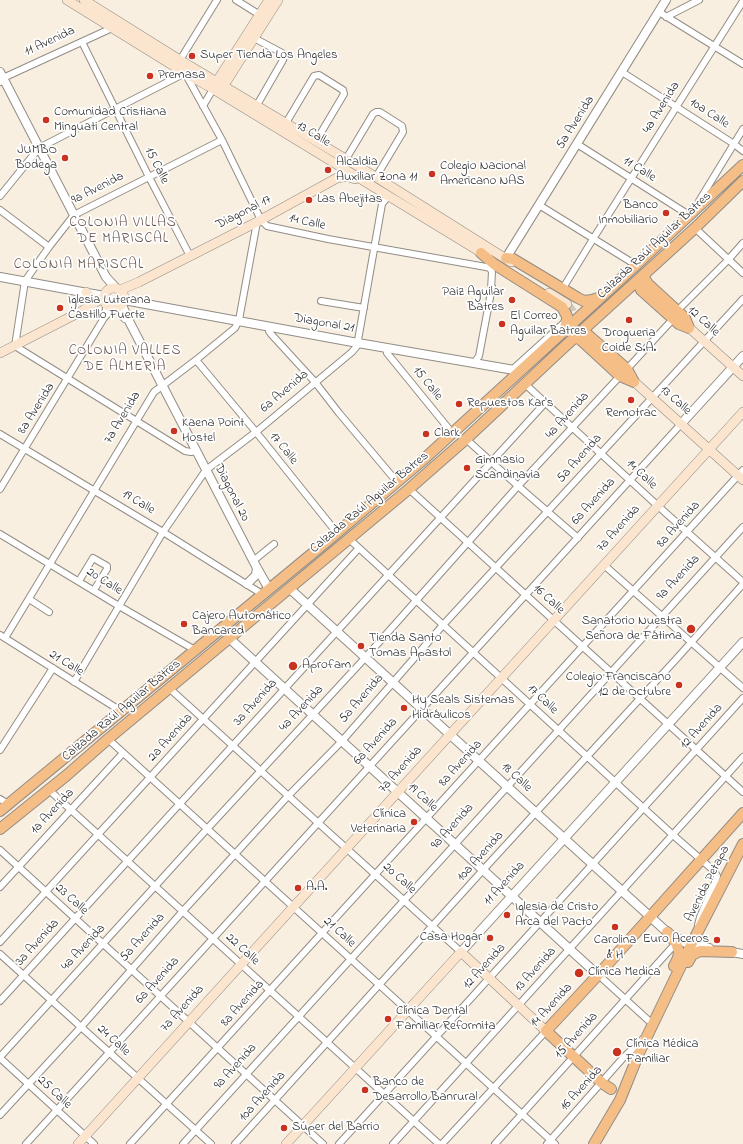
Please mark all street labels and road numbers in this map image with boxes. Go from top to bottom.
street label: 11 Avenida [22,24,78,60]
street label: 4a Avenida [640,79,684,137]
street label: 5a Avenida [553,93,599,153]
street label: 10a Calle [686,95,732,133]
street label: 13 Calle [293,119,333,151]
street label: 15 Calle [140,145,172,187]
street label: 11 Calle [620,154,658,186]
street label: 9a Avenida [69,169,127,209]
street label: Calzada Raúl Aguilar Batres [595,189,715,303]
street label: Diagonal 17 [214,192,274,234]
street label: 14 Calle [287,212,327,234]
street label: 12 Calle [684,303,722,341]
street label: Diagonal 21 [293,311,355,337]
street label: 15 Calle [409,364,445,404]
street label: 6a Avenida [258,367,312,417]
street label: 8a Avenida [15,381,59,437]
street label: 13 Calle [656,383,694,419]
street label: 7a Avenida [101,389,145,447]
street label: 4a Avenida [543,389,593,443]
street label: 17 Calle [265,430,301,468]
street label: 5a Avenida [554,431,606,487]
street label: Calzada Raúl Aguilar Batres [307,449,433,557]
street label: 14 Calle [622,457,660,493]
street label: Diagonal 20 [210,462,252,524]
street label: 6a Avenida [569,475,619,529]
street label: 19 Calle [119,487,157,519]
street label: 8a Avenida [654,498,704,552]
street label: 7a Avenida [594,502,644,556]
street label: 9a Avenida [654,552,704,604]
street label: 20 Calle [83,565,125,599]
street label: 16 Calle [529,582,567,618]
street label: 21 Calle [46,647,86,681]
street label: Calzada Raúl Aguilar Batres [59,657,185,765]
street label: 5a Avenida [336,671,388,727]
street label: 3a Avenida [231,676,281,730]
street label: 4a Avenida [277,682,327,736]
street label: 17 Calle [523,682,561,718]
street label: 12 Avenida [677,701,727,753]
street label: 2a Avenida [145,711,197,765]
street label: 6a Avenida [351,715,401,769]
street label: 8a Avenida [436,737,486,791]
street label: 7a Avenida [376,743,426,797]
street label: 18 Calle [497,760,535,796]
street label: 19 Calle [404,780,440,816]
street label: 1a Avenida [28,786,78,838]
street label: 9a Avenida [428,801,478,853]
street label: 10a Avenida [454,829,508,885]
street label: Avenida Petapa [682,843,734,925]
street label: 11 Avenida [481,859,529,909]
street label: 20 Calle [379,860,419,898]
street label: 23 Calle [51,881,91,919]
street label: 5a Avenida [117,910,169,966]
street label: 21 Calle [320,914,358,952]
street label: 3a Avenida [13,916,63,970]
street label: 4a Avenida [59,921,109,975]
street label: 22 Calle [222,931,262,969]
street label: 12 Avenida [460,941,510,993]
street label: 13 Avenida [512,944,560,996]
street label: 6a Avenida [133,954,183,1008]
street label: 8a Avenida [218,977,268,1031]
street label: 14 Avenida [528,981,576,1031]
street label: 7a Avenida [158,982,208,1036]
street label: 15 Avenida [552,1010,602,1062]
street label: 24 Calle [93,1022,133,1060]
street label: 9a Avenida [211,1041,261,1093]
street label: 16 Avenida [558,1063,606,1115]
street label: 10a Avenida [236,1069,290,1125]
street label: 25 Calle [34,1073,74,1113]

